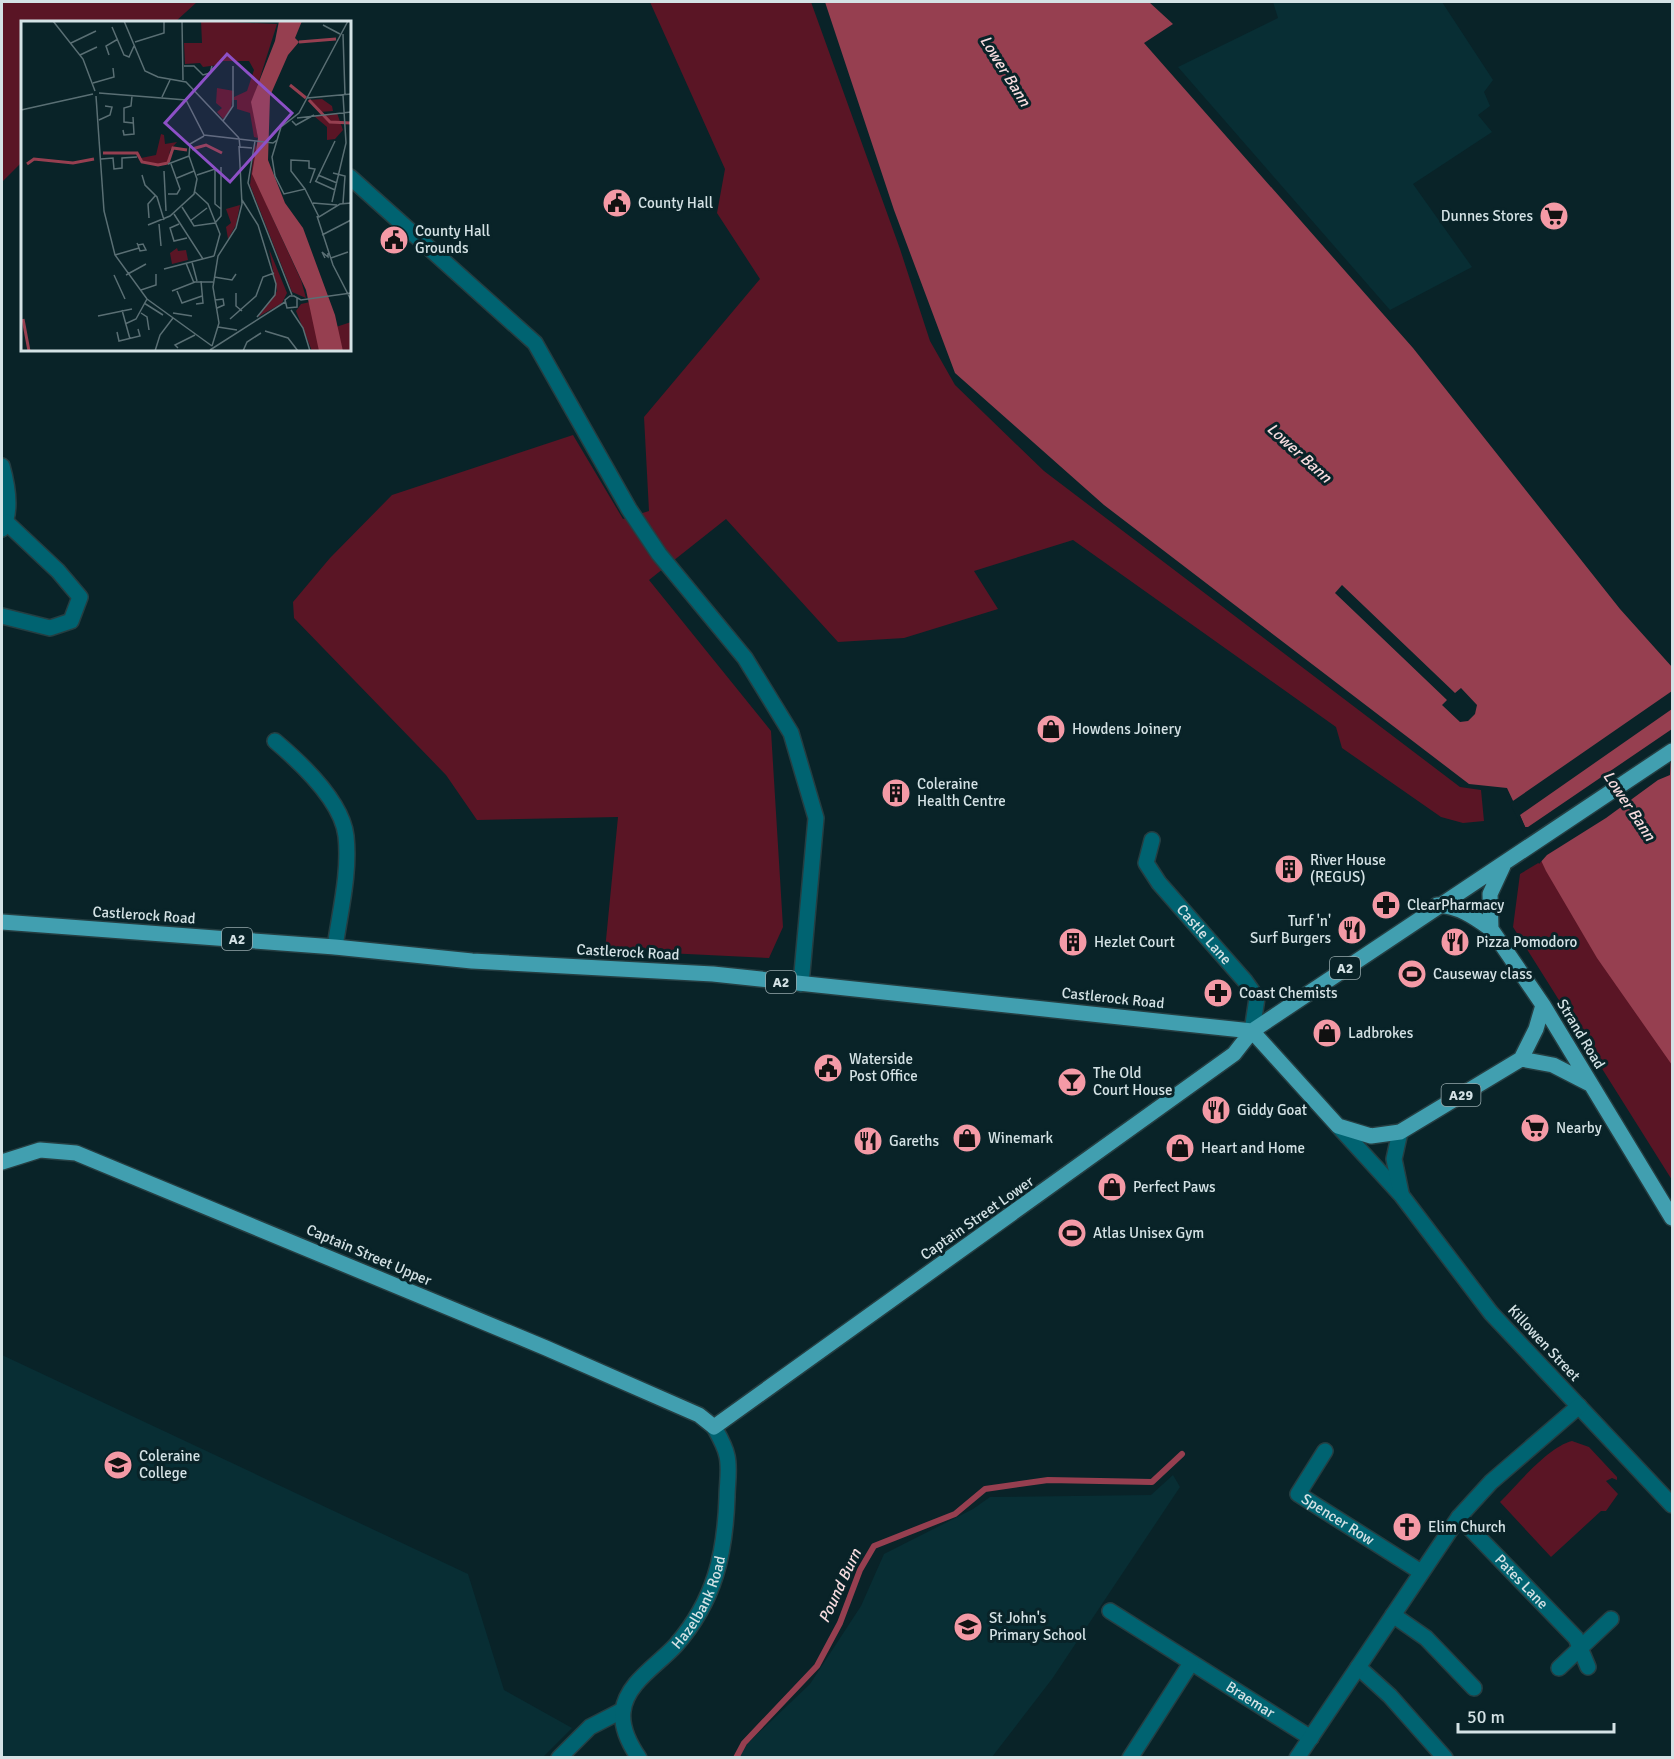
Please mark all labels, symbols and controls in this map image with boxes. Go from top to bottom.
inset map [21,21,351,351]
water label: Lower Bann [975,32,1035,111]
public building icon: County Hall [601,187,633,219]
place label: County Hall [638,194,713,212]
supermarket icon: Dunnes Stores [1538,200,1570,232]
place label: Dunnes Stores [1441,207,1533,225]
place label: County Hall Grounds [415,222,490,257]
public building icon: County Hall Grounds [378,224,410,256]
water label: Lower Bann [1263,419,1336,488]
shop icon: Howdens Joinery [1035,713,1067,745]
place label: Howdens Joinery [1072,720,1181,738]
water label: Lower Bann [1598,767,1660,846]
place label: Coleraine Health Centre [917,775,1006,810]
building icon: Coleraine Health Centre [880,777,912,809]
place label: River House (REGUS) [1310,851,1386,886]
building icon: River House (REGUS) [1273,853,1305,885]
pharmacy icon: ClearPharmacy [1370,889,1402,921]
place label: ClearPharmacy [1407,896,1504,914]
street label: Castle Lane [1173,900,1235,968]
street label: Castlerock Road [92,902,196,928]
place label: Turf 'n' Surf Burgers [1250,912,1331,947]
restaurant icon: Turf 'n' Surf Burgers [1336,914,1368,946]
building icon: Hezlet Court [1057,926,1089,958]
restaurant icon: Pizza Pomodoro [1439,926,1471,958]
road number: A2 [222,928,252,950]
place label: Hezlet Court [1094,933,1175,951]
place label: Pizza Pomodoro [1476,933,1578,951]
street label: Castlerock Road [576,940,680,964]
road number: A2 [1330,957,1360,979]
sports icon: Causeway class [1396,958,1428,990]
place label: Causeway class [1433,965,1533,983]
road number: A2 [766,971,796,993]
pharmacy icon: Coast Chemists [1202,977,1234,1009]
street label: Castlerock Road [1061,984,1165,1012]
place label: Coast Chemists [1239,984,1338,1002]
street label: Strand Road [1553,996,1609,1072]
shop icon: Ladbrokes [1311,1017,1343,1049]
place label: Ladbrokes [1348,1024,1414,1042]
place label: Waterside Post Office [849,1050,918,1085]
public building icon: Waterside Post Office [812,1052,844,1084]
place label: The Old Court House [1093,1064,1173,1099]
bar icon: The Old Court House [1056,1066,1088,1098]
road number: A29 [1442,1084,1480,1106]
restaurant icon: Giddy Goat [1200,1094,1232,1126]
place label: Giddy Goat [1237,1101,1307,1119]
supermarket icon: Nearby [1519,1112,1551,1144]
place label: Nearby [1556,1119,1602,1137]
shop icon: Winemark [951,1122,983,1154]
restaurant icon: Gareths [852,1125,884,1157]
place label: Winemark [988,1129,1054,1147]
place label: Gareths [889,1132,939,1150]
shop icon: Heart and Home [1164,1132,1196,1164]
place label: Heart and Home [1201,1139,1305,1157]
shop icon: Perfect Paws [1096,1171,1128,1203]
street label: Captain Street Lower [917,1172,1037,1264]
place label: Perfect Paws [1133,1178,1216,1196]
sports icon: Atlas Unisex Gym [1056,1217,1088,1249]
street label: Captain Street Upper [304,1220,435,1290]
place label: Atlas Unisex Gym [1093,1224,1204,1242]
street label: Killowen Street [1504,1301,1584,1385]
place label: Coleraine College [139,1447,200,1482]
school or university icon: Coleraine College [102,1449,134,1481]
street label: Spencer Row [1298,1490,1378,1549]
church icon: Elim Church [1391,1511,1423,1543]
place label: Elim Church [1428,1518,1506,1536]
water label: Pound Burn [814,1545,866,1626]
street label: Pates Lane [1491,1551,1552,1613]
street label: Hazelbank Road [668,1554,729,1653]
place label: St John's Primary School [989,1609,1086,1644]
school or university icon: St John's Primary School [952,1611,984,1643]
street label: Braemar [1223,1678,1279,1722]
scale bar [1458,1696,1614,1734]
text: 50 m [1467,1706,1505,1728]

